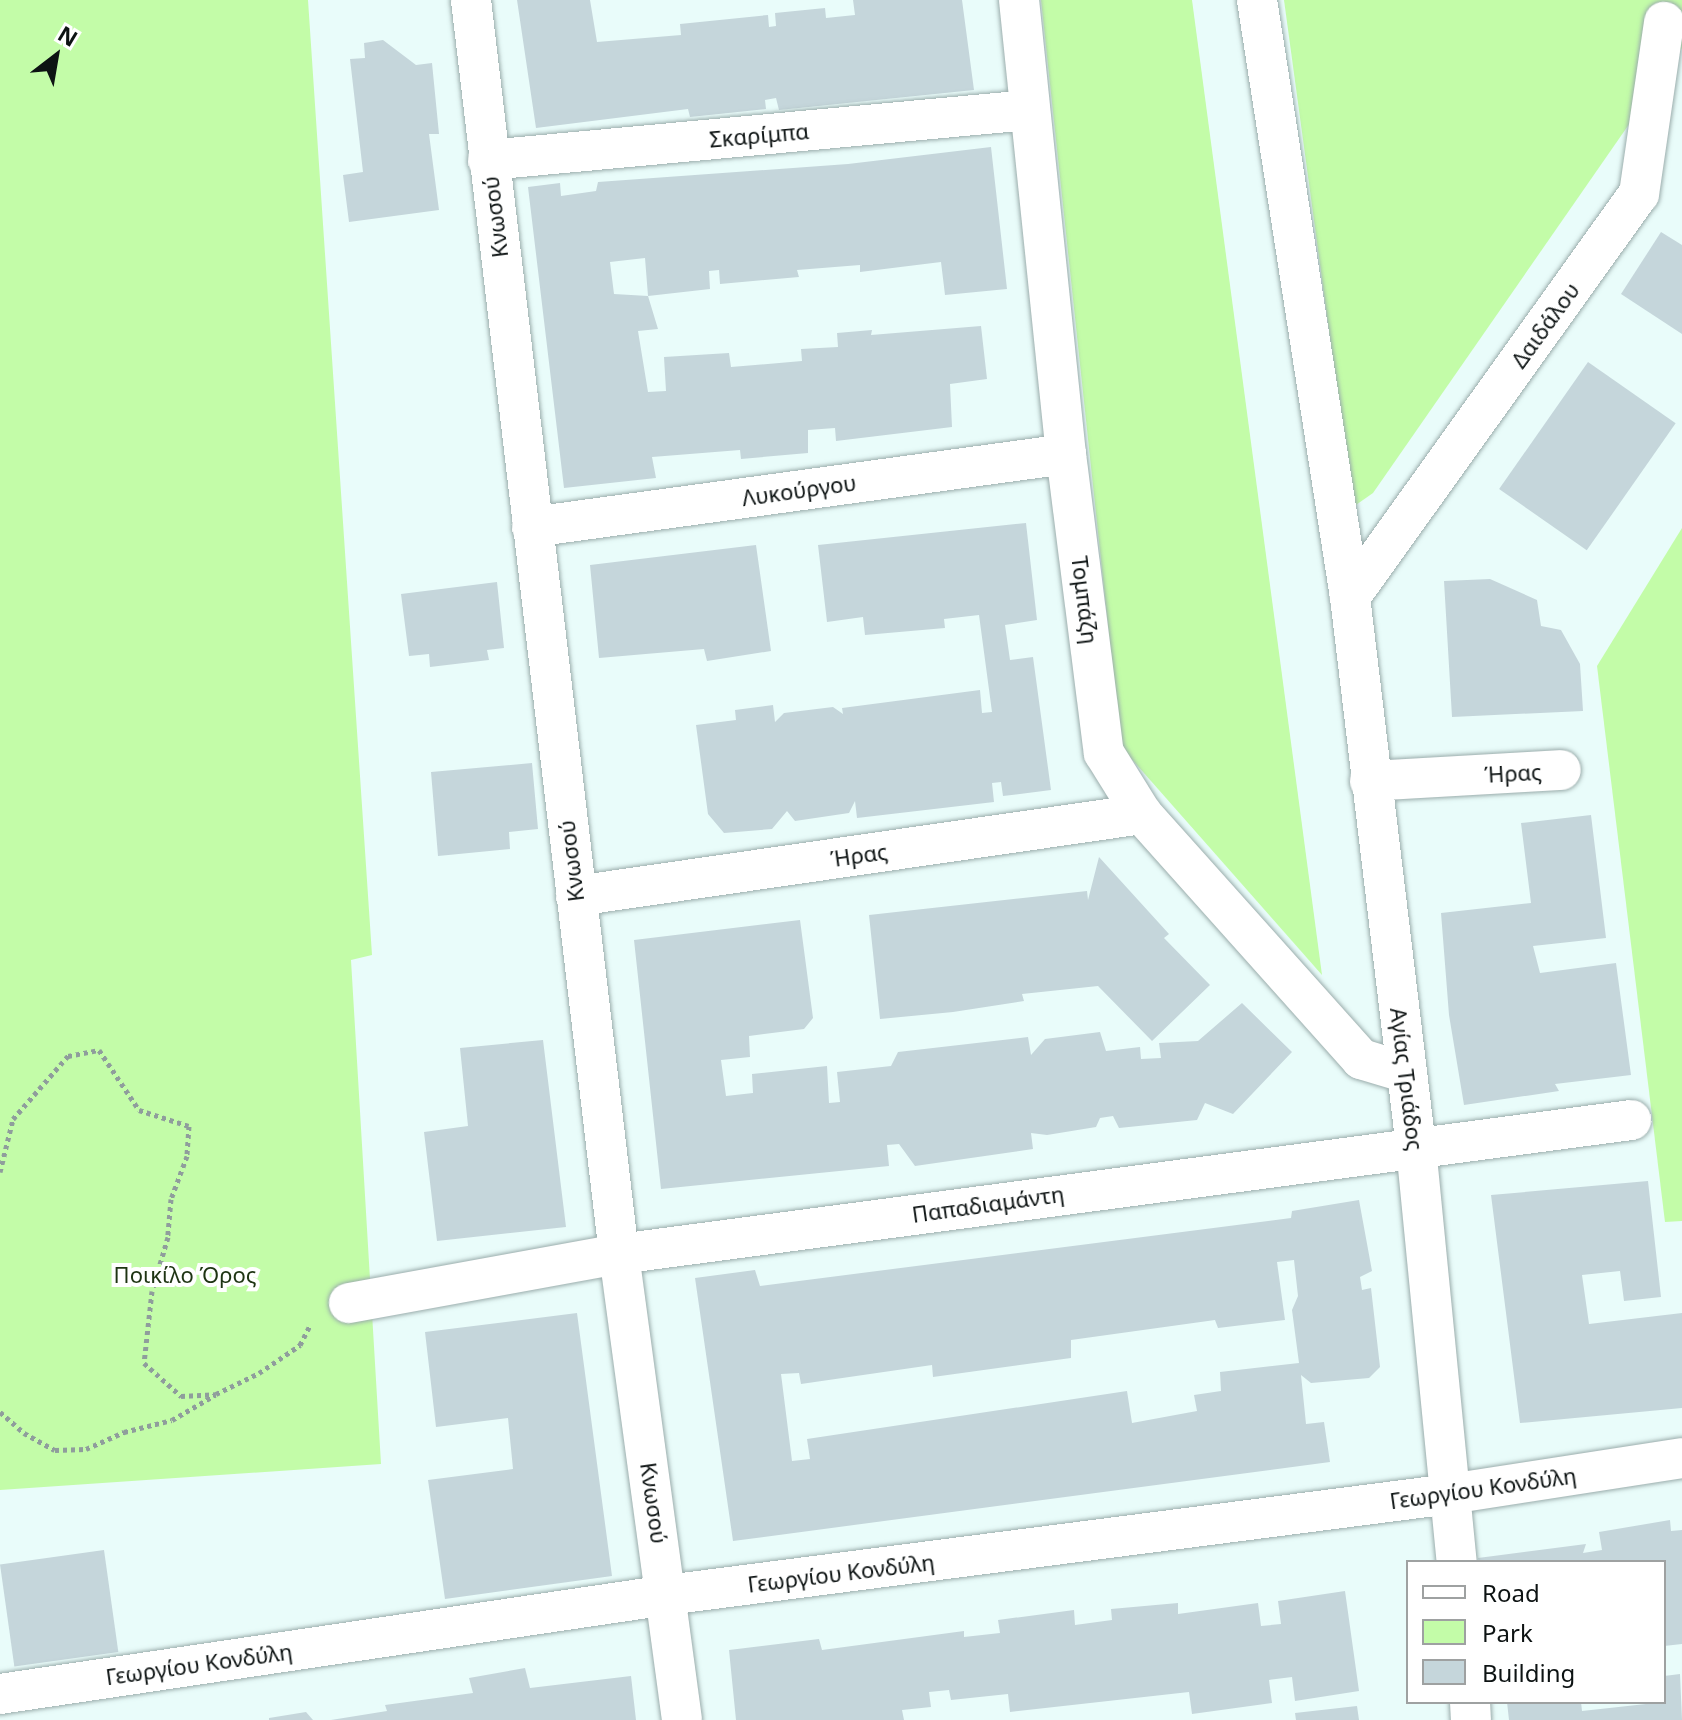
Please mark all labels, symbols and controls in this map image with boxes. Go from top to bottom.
north arrow [16,16,96,96]
text: N [53,18,84,53]
street label: Σκαρίμπα [708,117,810,153]
street label: Κνωσού [477,175,513,259]
street label: Δαιδάλου [1505,277,1585,373]
street label: Λυκούργου [740,469,858,511]
street label: Τομπάζη [1067,554,1103,646]
street label: Ήρας [1484,758,1542,788]
street label: Κνωσού [553,819,589,903]
street label: Ήρας [829,838,889,872]
street label: Αγίας Τριάδος [1385,1006,1429,1152]
street label: Παπαδιαμάντη [910,1180,1066,1228]
park label: Ποικίλο Όρος [114,1262,256,1288]
street label: Κνωσού [635,1461,673,1545]
street label: Γεωργίου Κονδύλη [1388,1462,1578,1514]
street label: Γεωργίου Κονδύλη [746,1548,936,1598]
legend [1406,1560,1666,1704]
text: Road [1482,1576,1540,1609]
text: Park [1482,1616,1533,1649]
street label: Γεωργίου Κονδύλη [104,1638,294,1690]
text: Building [1482,1656,1575,1689]

